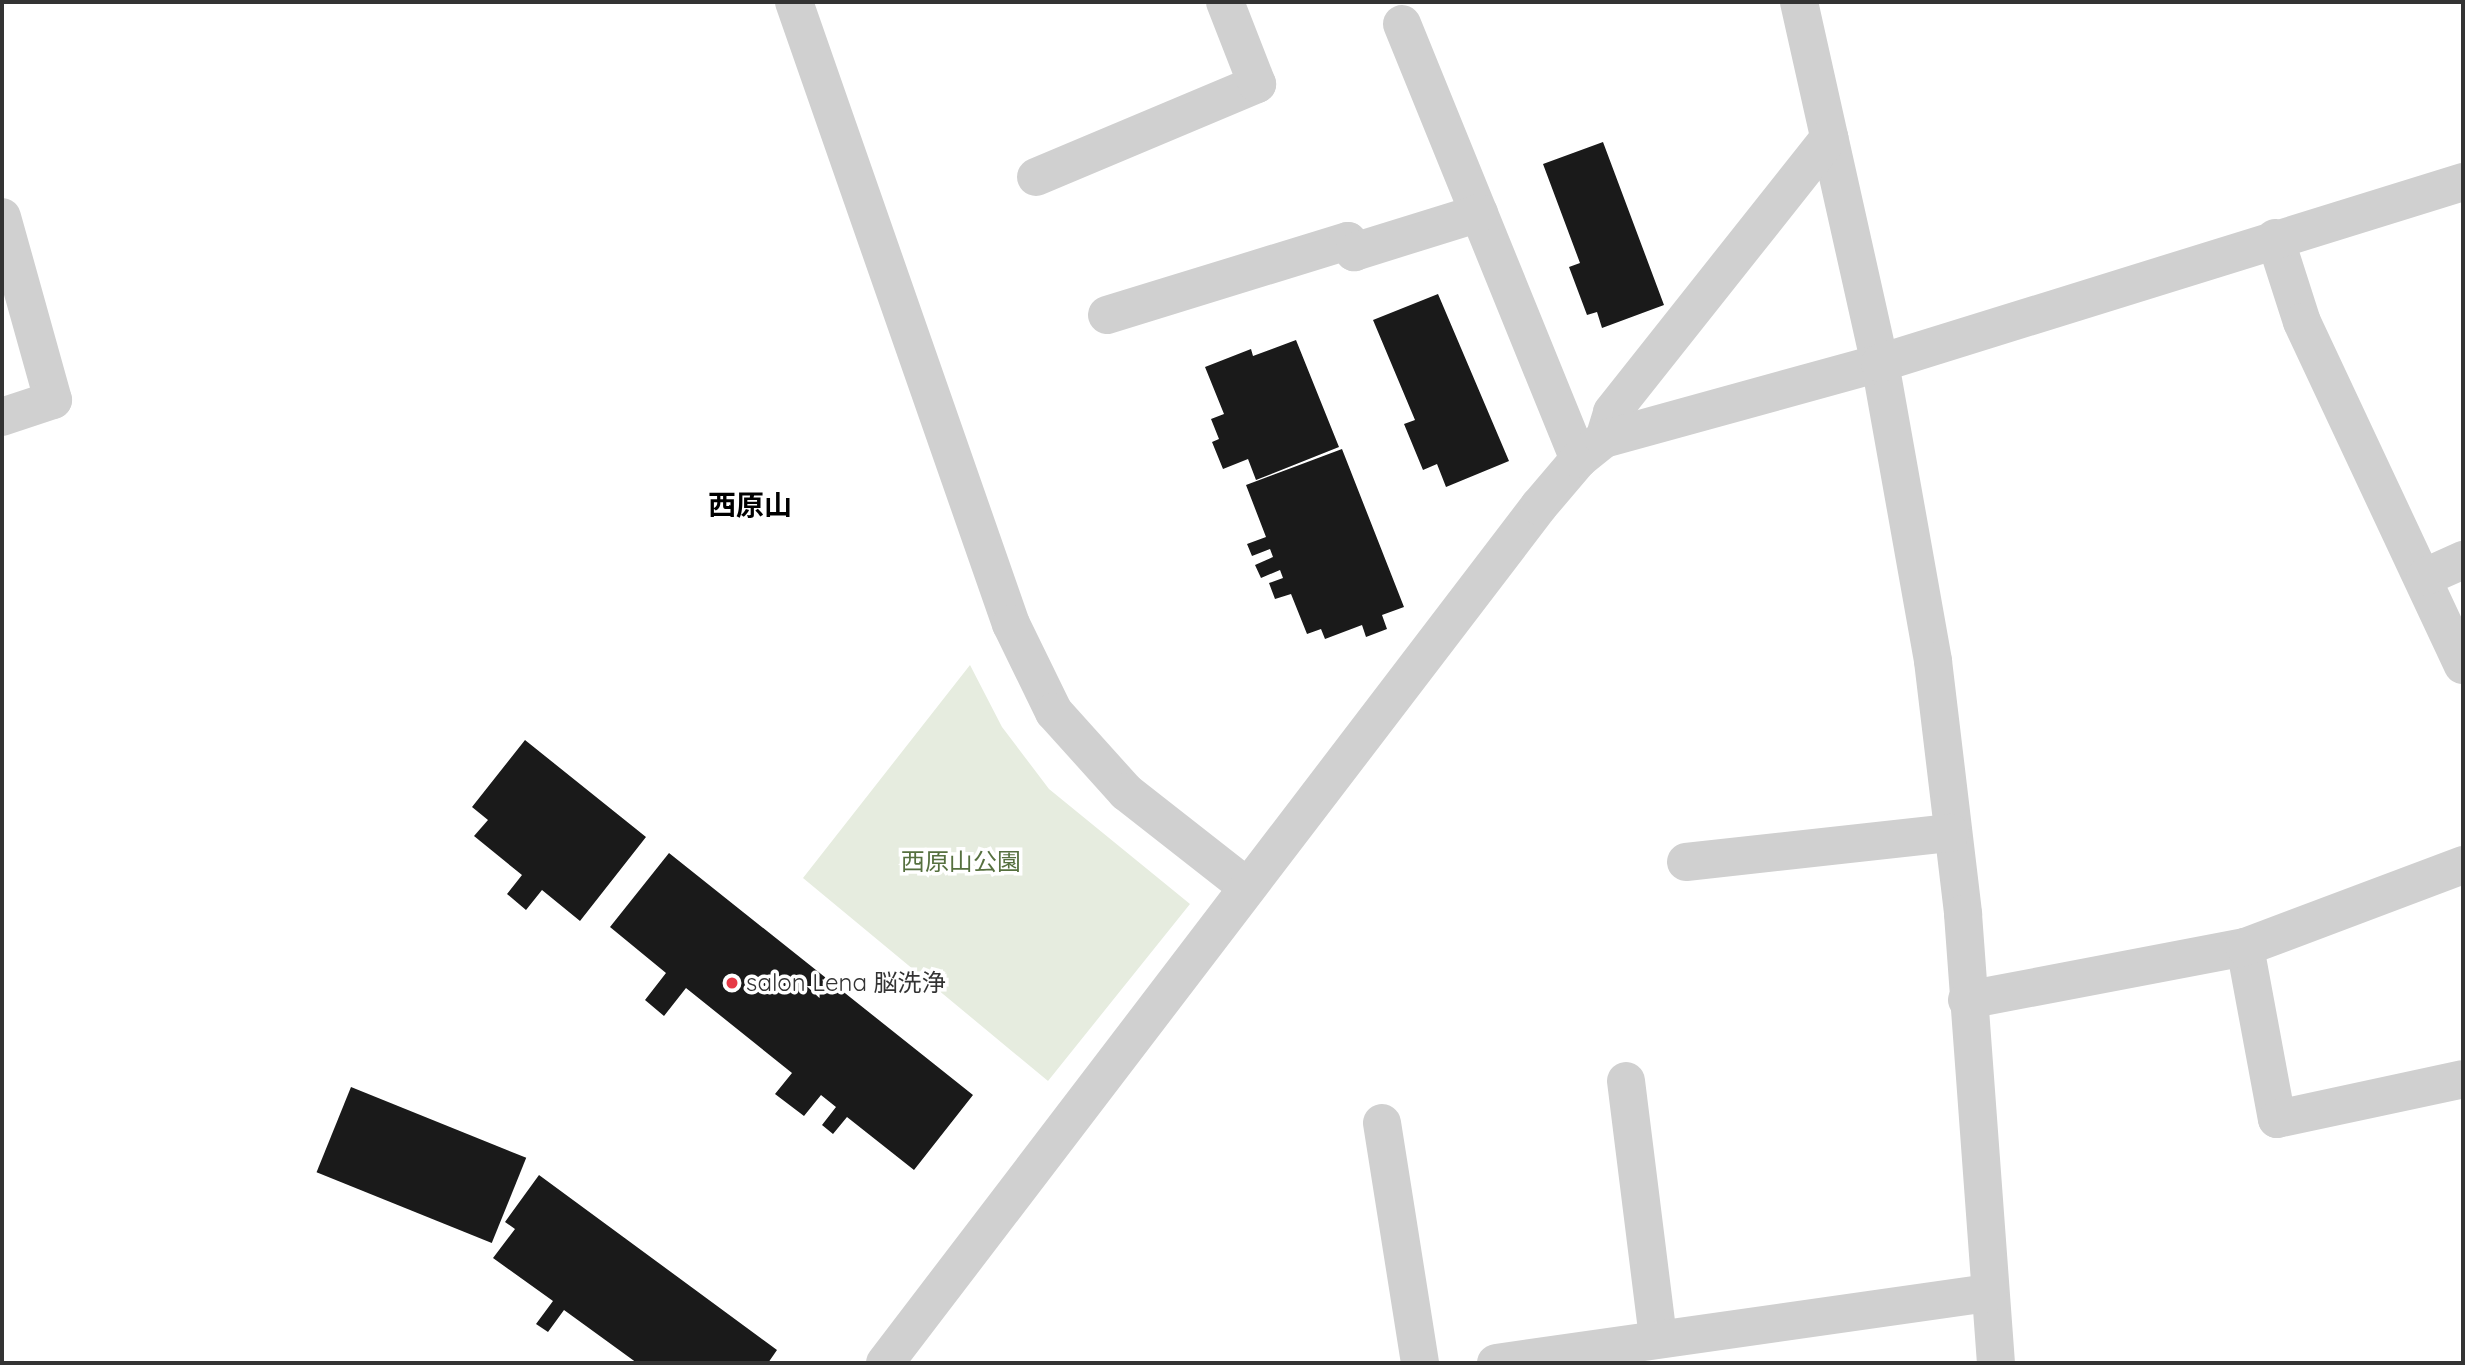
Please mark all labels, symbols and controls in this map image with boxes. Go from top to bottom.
district label: 西原山 [708,488,792,522]
park label: 西原山公園 [901,848,1021,876]
place label: salon Lena 脳洗浄 [746,969,945,997]
marker: salon Lena 脳洗浄 [724,975,740,991]

